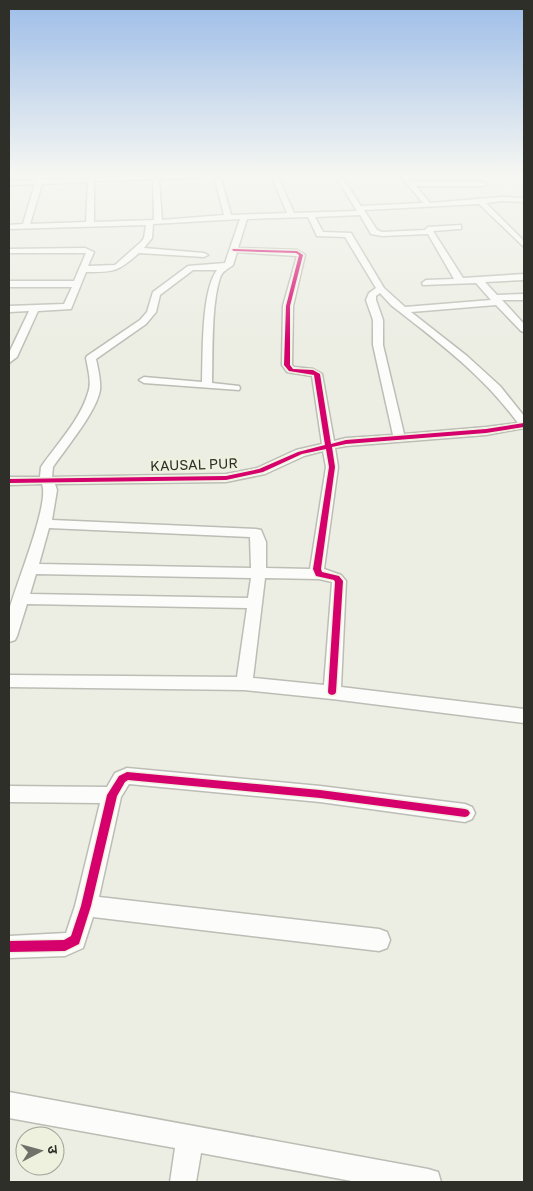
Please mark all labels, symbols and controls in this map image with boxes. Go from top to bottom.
street label: KAUSAL PUR [150,454,238,474]
north arrow [15,1126,65,1176]
text: उ [45,1145,62,1155]

